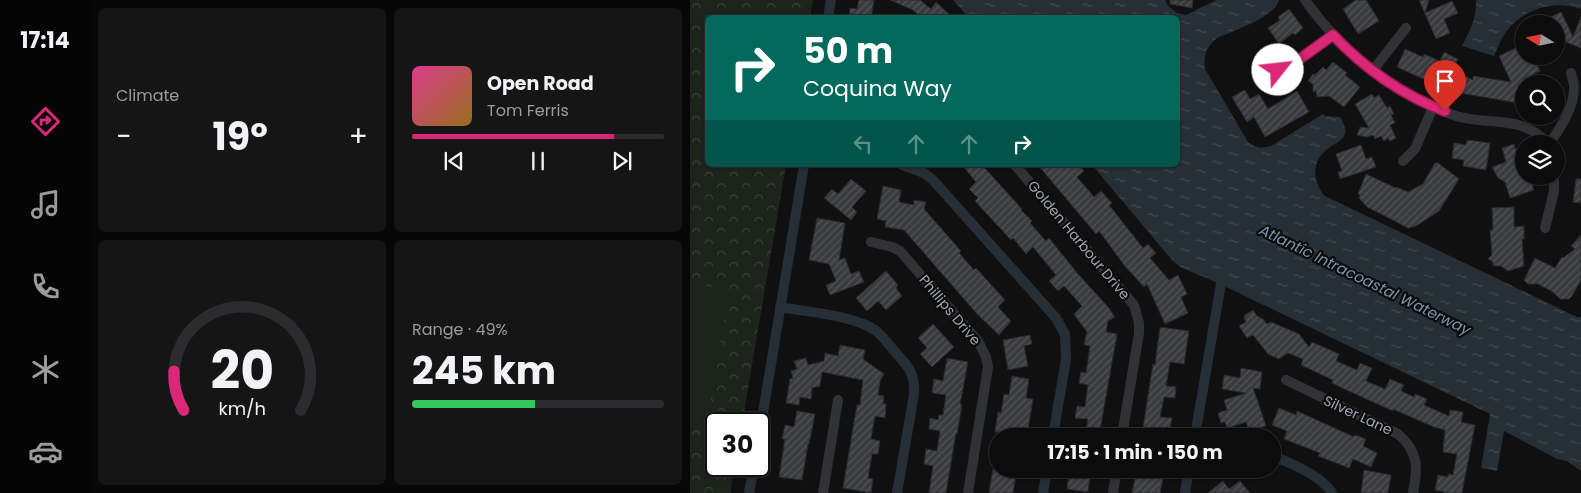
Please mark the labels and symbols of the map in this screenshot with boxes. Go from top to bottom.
north arrow [1515,15,1565,65]
position arrow [1251,43,1303,95]
pin [1424,60,1466,111]
street label: Golden Harbour Drive [1023,176,1135,304]
water label: Atlantic Intracoastal Waterway [1255,219,1475,340]
street label: Phillips Drive [915,270,986,350]
street label: Silver Lane [1320,390,1396,440]
speed limit sign: 30 [705,412,770,477]

